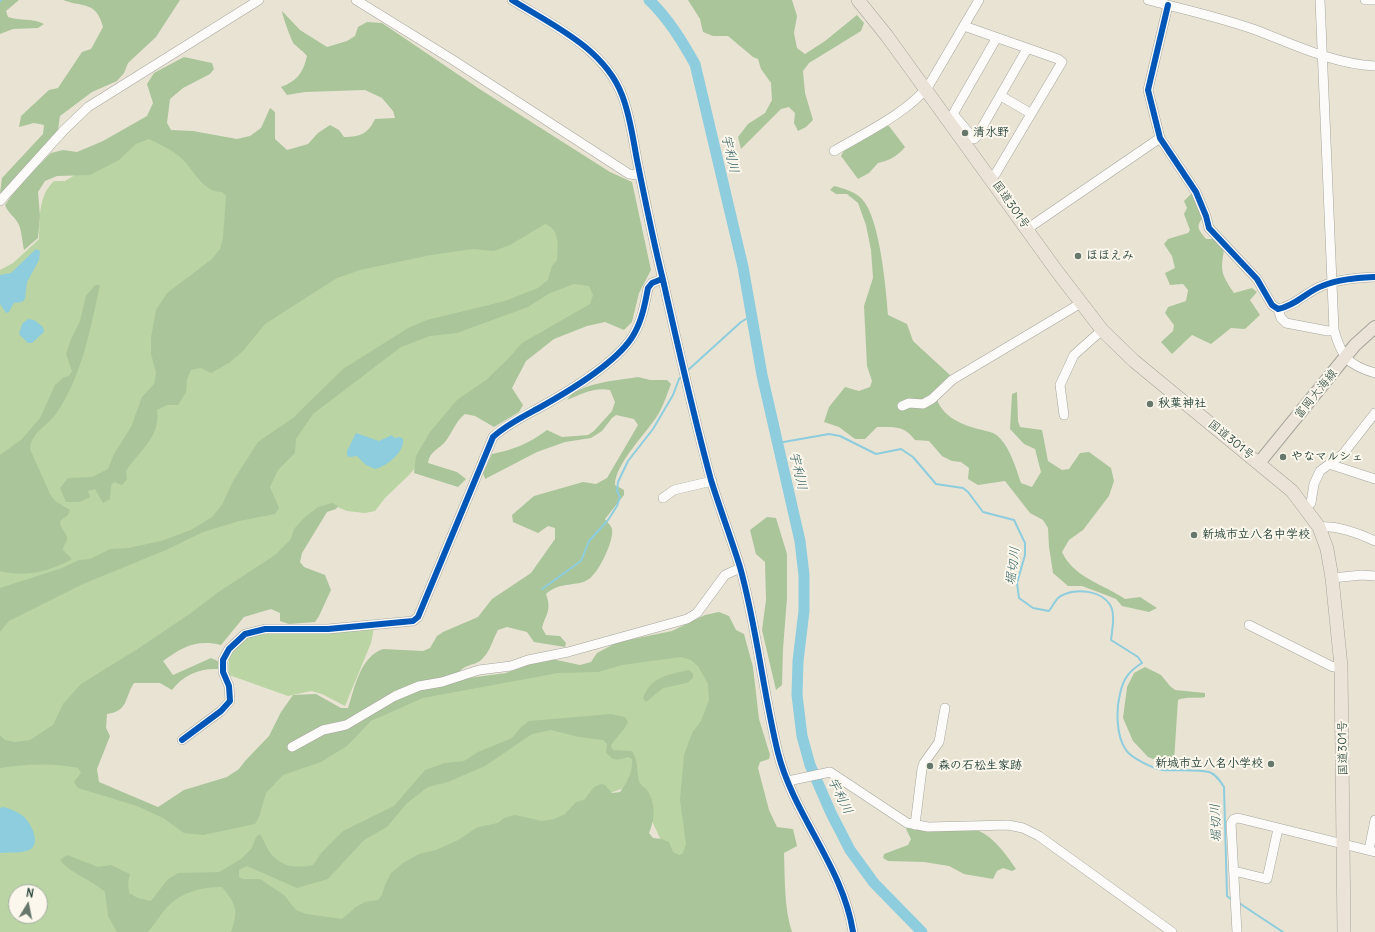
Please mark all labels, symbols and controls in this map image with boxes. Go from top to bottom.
place label: 清水野 [973,126,1009,140]
marker: 清水野 [960,128,970,138]
water label: 宇利川 [718,133,742,175]
street label: 国道301号 [989,178,1033,232]
place label: ほほえみ [1086,249,1134,263]
marker: ほほえみ [1073,251,1083,261]
street label: 富岡大海線 [1292,366,1340,422]
place label: 秋葉神社 [1158,397,1206,411]
marker: 秋葉神社 [1145,399,1155,409]
street label: 国道301号 [1205,417,1257,463]
water label: 宇利川 [786,450,810,492]
place label: やなマルシェ [1291,450,1363,464]
marker: やなマルシェ [1278,452,1288,462]
place label: 新城市立八名中学校 [1202,528,1310,542]
marker: 新城市立八名中学校 [1189,530,1199,540]
water label: 堀切川 [1003,546,1023,586]
street label: 国道301号 [1335,720,1351,776]
place label: 新城市立八名小学校 [1155,757,1263,771]
place label: 森の石松生家跡 [938,759,1022,773]
marker: 新城市立八名小学校 [1266,759,1276,769]
marker: 森の石松生家跡 [925,761,935,771]
water label: 宇利川 [824,775,856,817]
water label: 堀切川 [1208,803,1224,843]
north arrow [8,884,48,924]
text: N [25,886,35,901]

